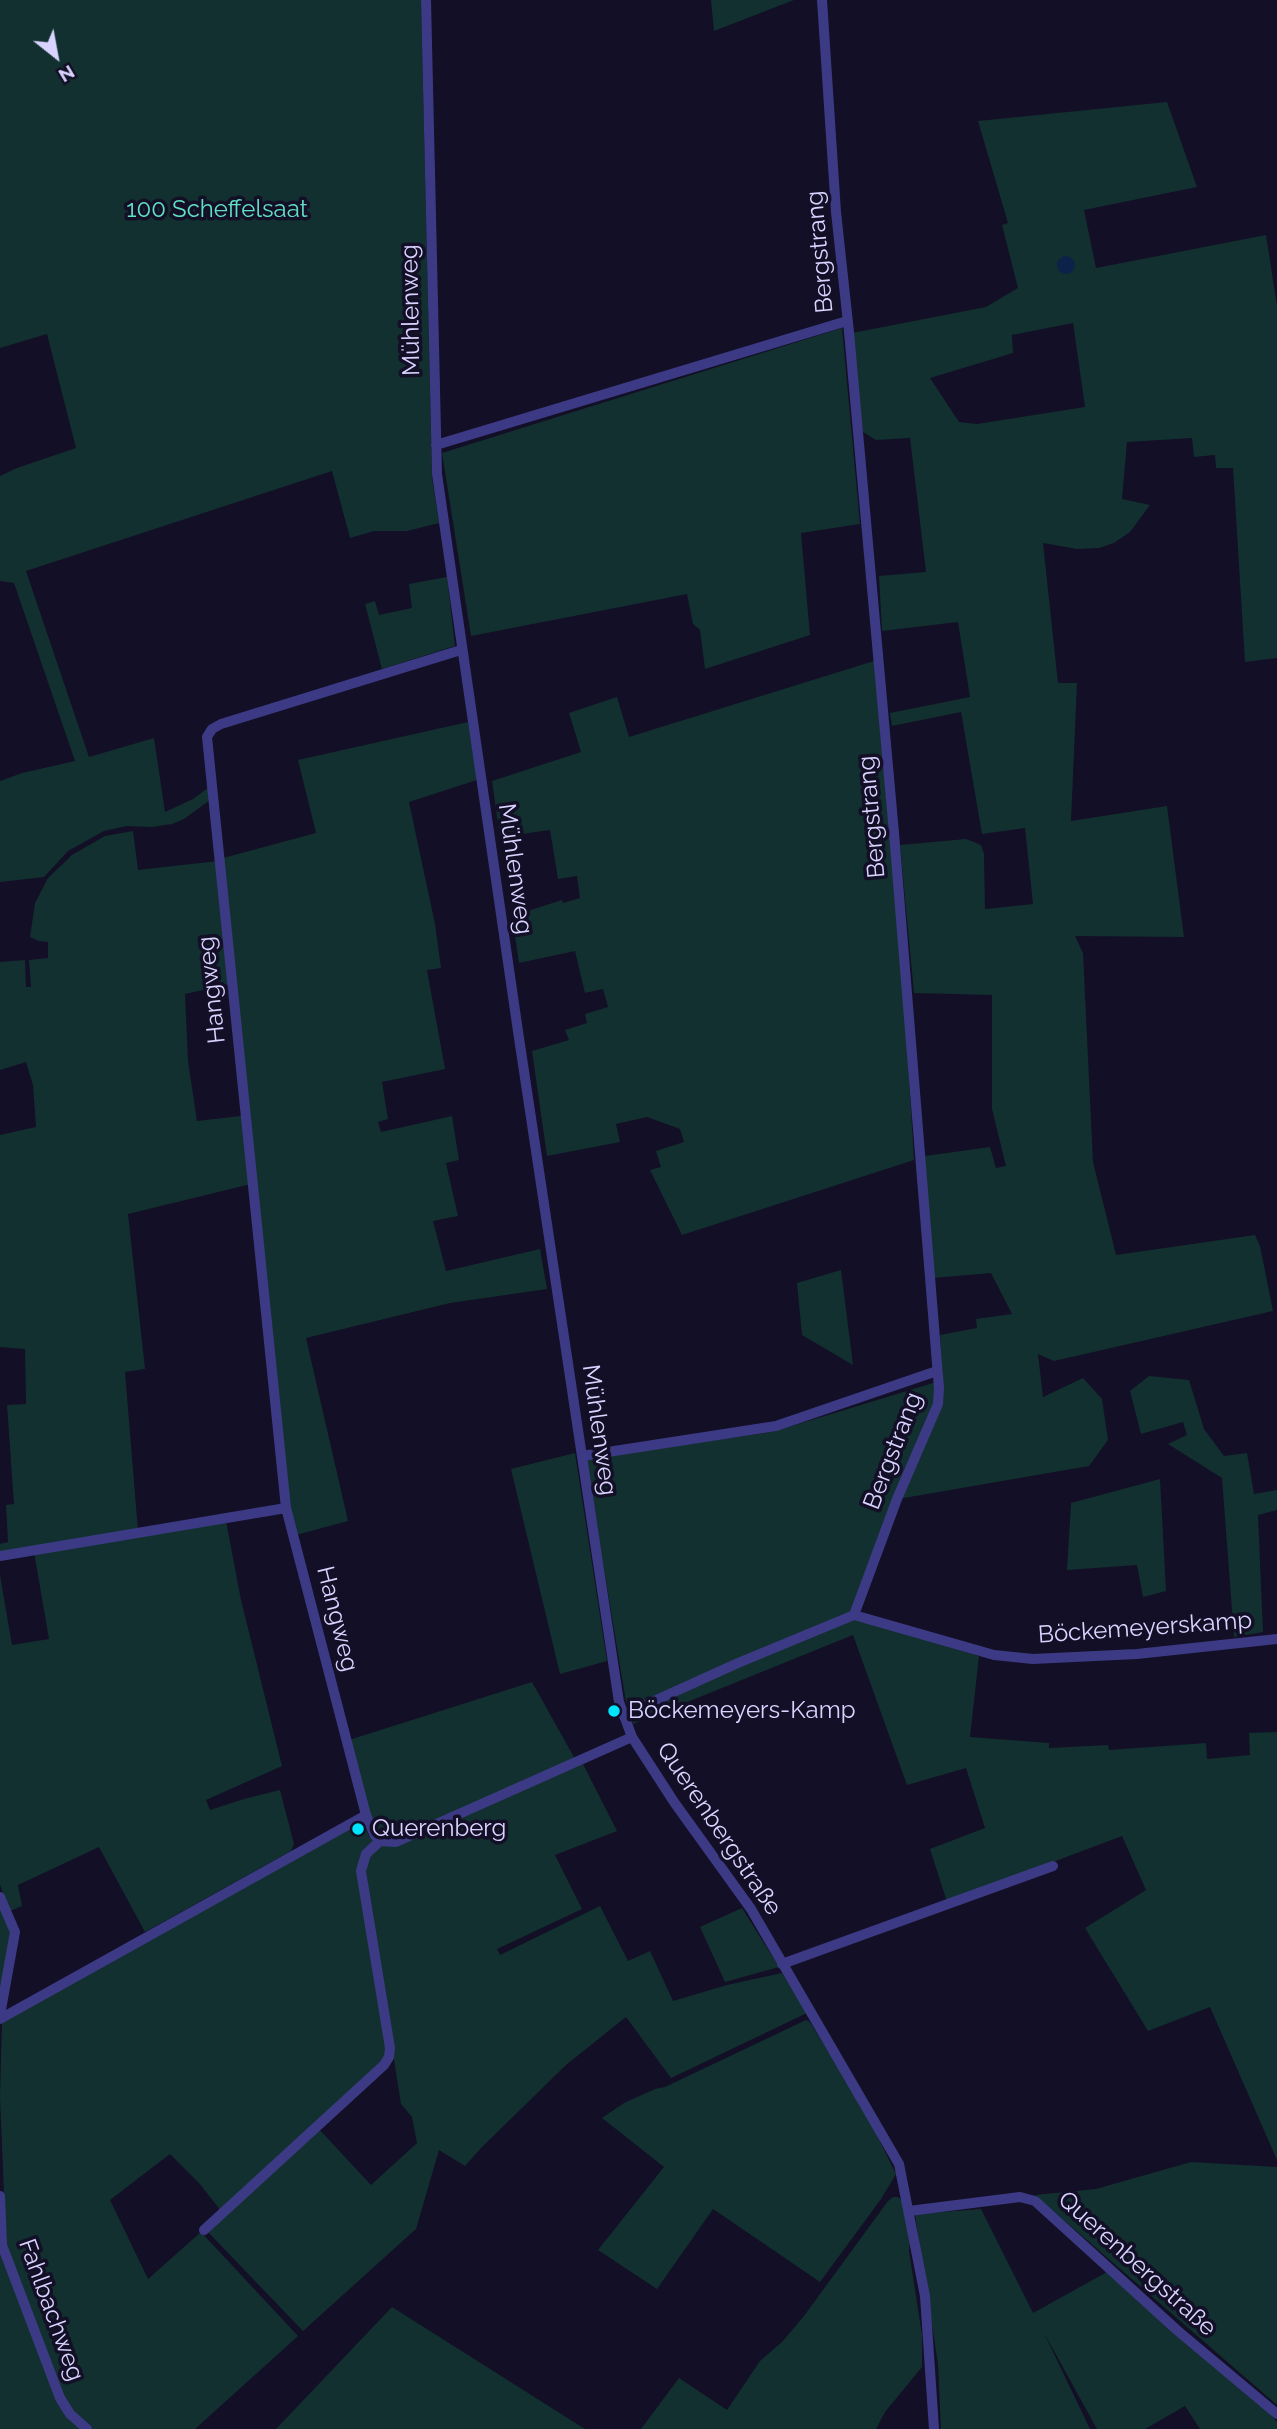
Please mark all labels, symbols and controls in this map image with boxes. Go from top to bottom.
north arrow [21,21,91,91]
text: N [55,61,79,87]
street label: Bergstrang [800,190,840,314]
park label: 100 Scheffelsaat [126,196,308,224]
street label: Mühlenweg [395,244,427,376]
street label: Bergstrang [852,755,892,879]
street label: Mühlenweg [492,802,538,936]
street label: Hangweg [192,935,232,1045]
street label: Mühlenweg [576,1363,622,1497]
street label: Bergstrang [858,1388,928,1514]
street label: Hangweg [310,1563,364,1675]
street label: Böckemeyerskamp [1037,1606,1253,1650]
place label: Böckemeyers-Kamp [628,1697,856,1725]
marker: Böckemeyers-Kamp [606,1703,622,1719]
street label: Querenbergstraße [650,1737,788,1921]
place label: Querenberg [372,1815,506,1843]
marker: Querenberg [350,1821,366,1837]
street label: Querenbergstraße [1052,2185,1222,2343]
street label: Fahlbachweg [12,2235,90,2385]

